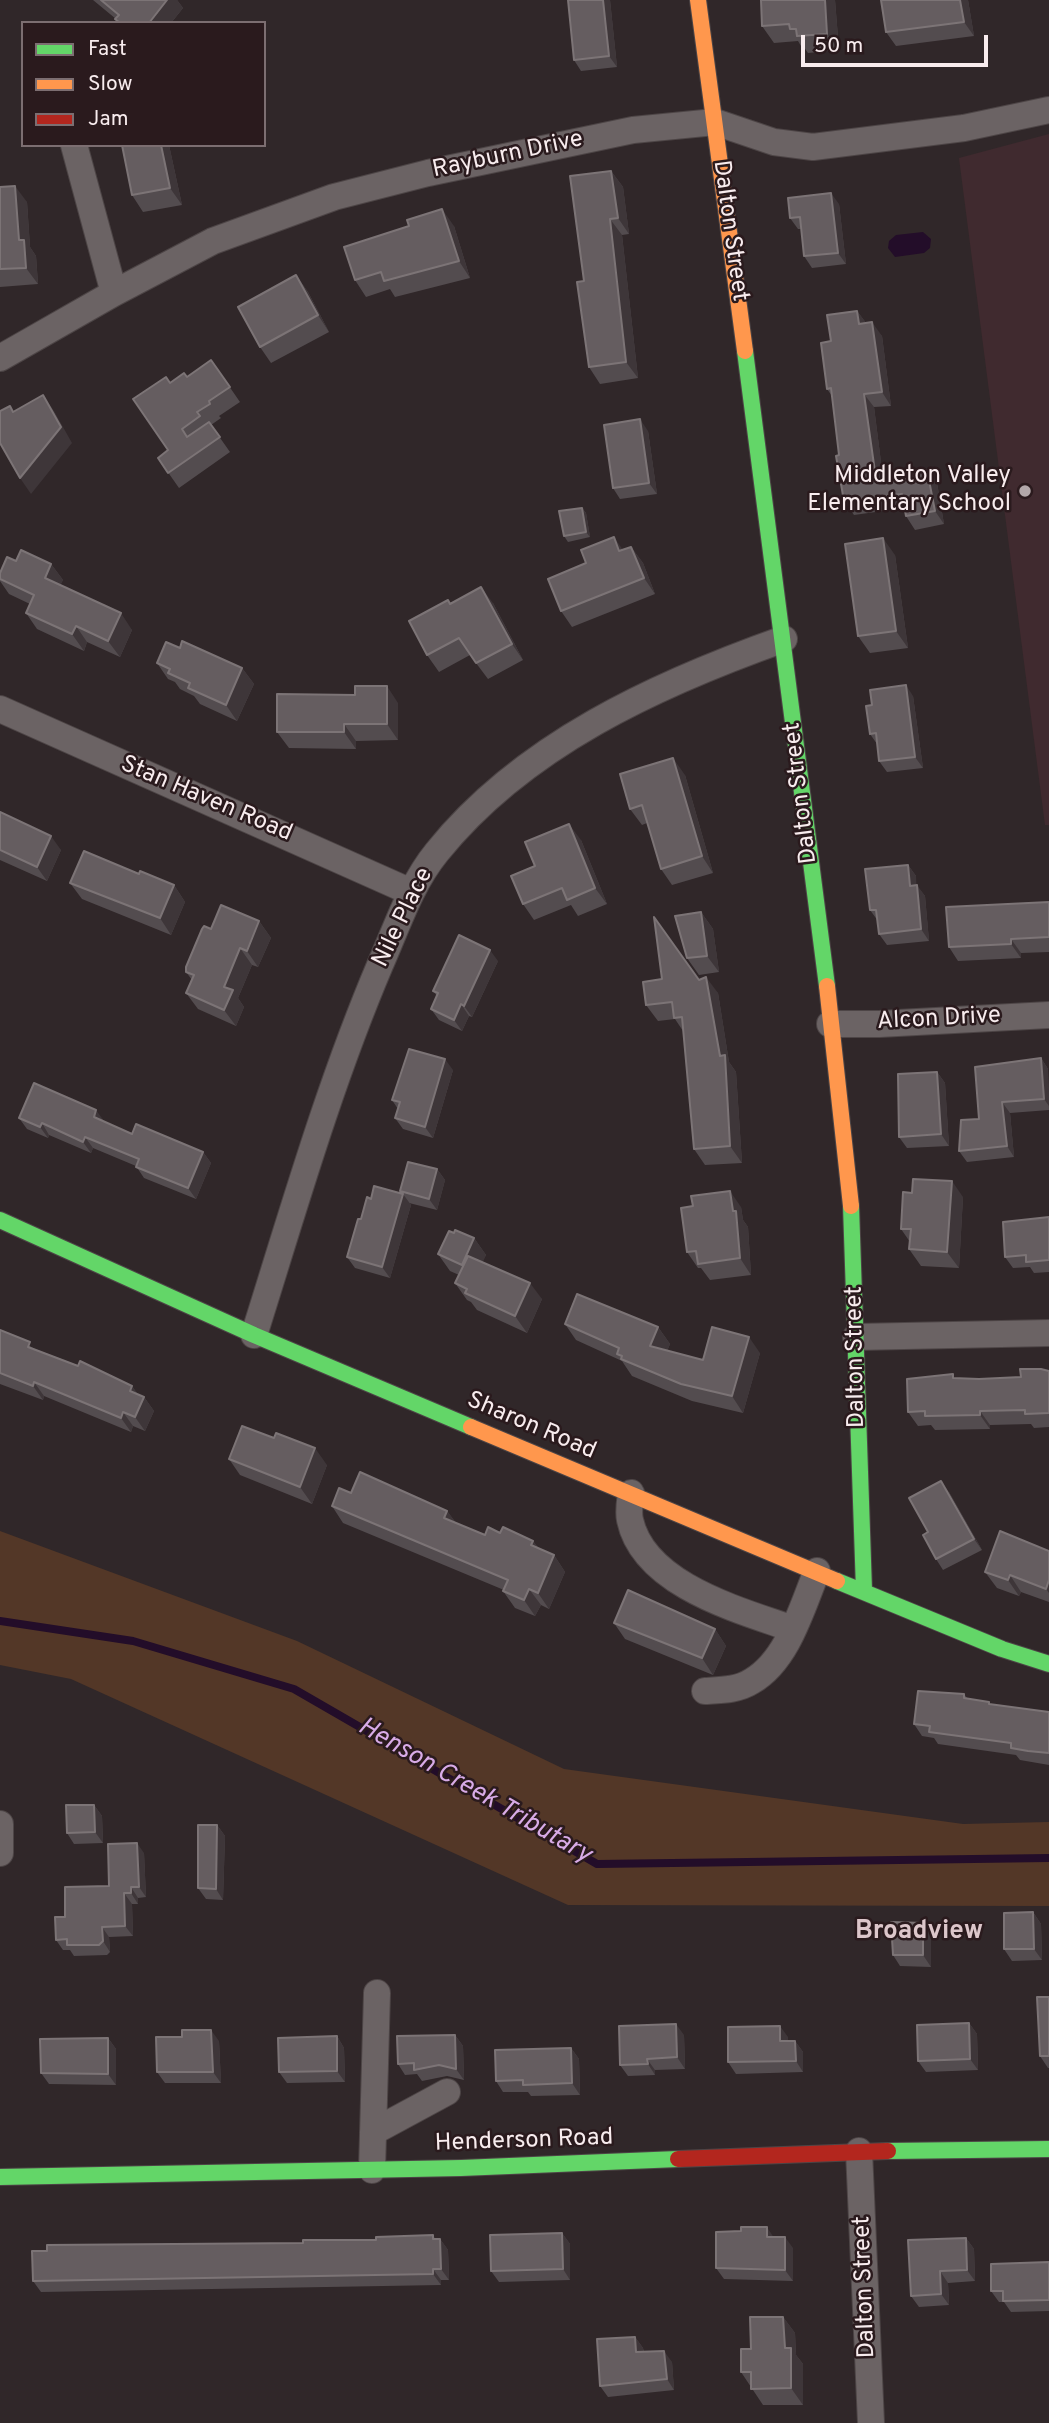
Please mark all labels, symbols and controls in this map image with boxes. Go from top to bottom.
legend [21,21,266,147]
scale bar [804,21,991,65]
text: 50 m [814,33,863,60]
text: Fast [88,36,127,63]
text: Slow [88,71,133,98]
text: Jam [88,106,129,133]
street label: Rayburn Drive [430,126,586,186]
street label: Dalton Street [705,159,753,303]
place label: Middleton Valley Elementary School [807,463,1011,519]
marker: Middleton Valley Elementary School [1017,483,1033,499]
street label: Dalton Street [779,721,825,865]
street label: Stan Haven Road [116,751,296,849]
street label: Nile Place [368,863,440,973]
street label: Alcon Drive [876,1002,1002,1038]
street label: Dalton Street [841,1286,873,1428]
street label: Sharon Road [462,1387,600,1467]
water label: Henson Creek Tributary [352,1712,596,1872]
district label: Broadview [855,1917,983,1949]
street label: Henderson Road [434,2124,614,2160]
street label: Dalton Street [849,2215,883,2359]

